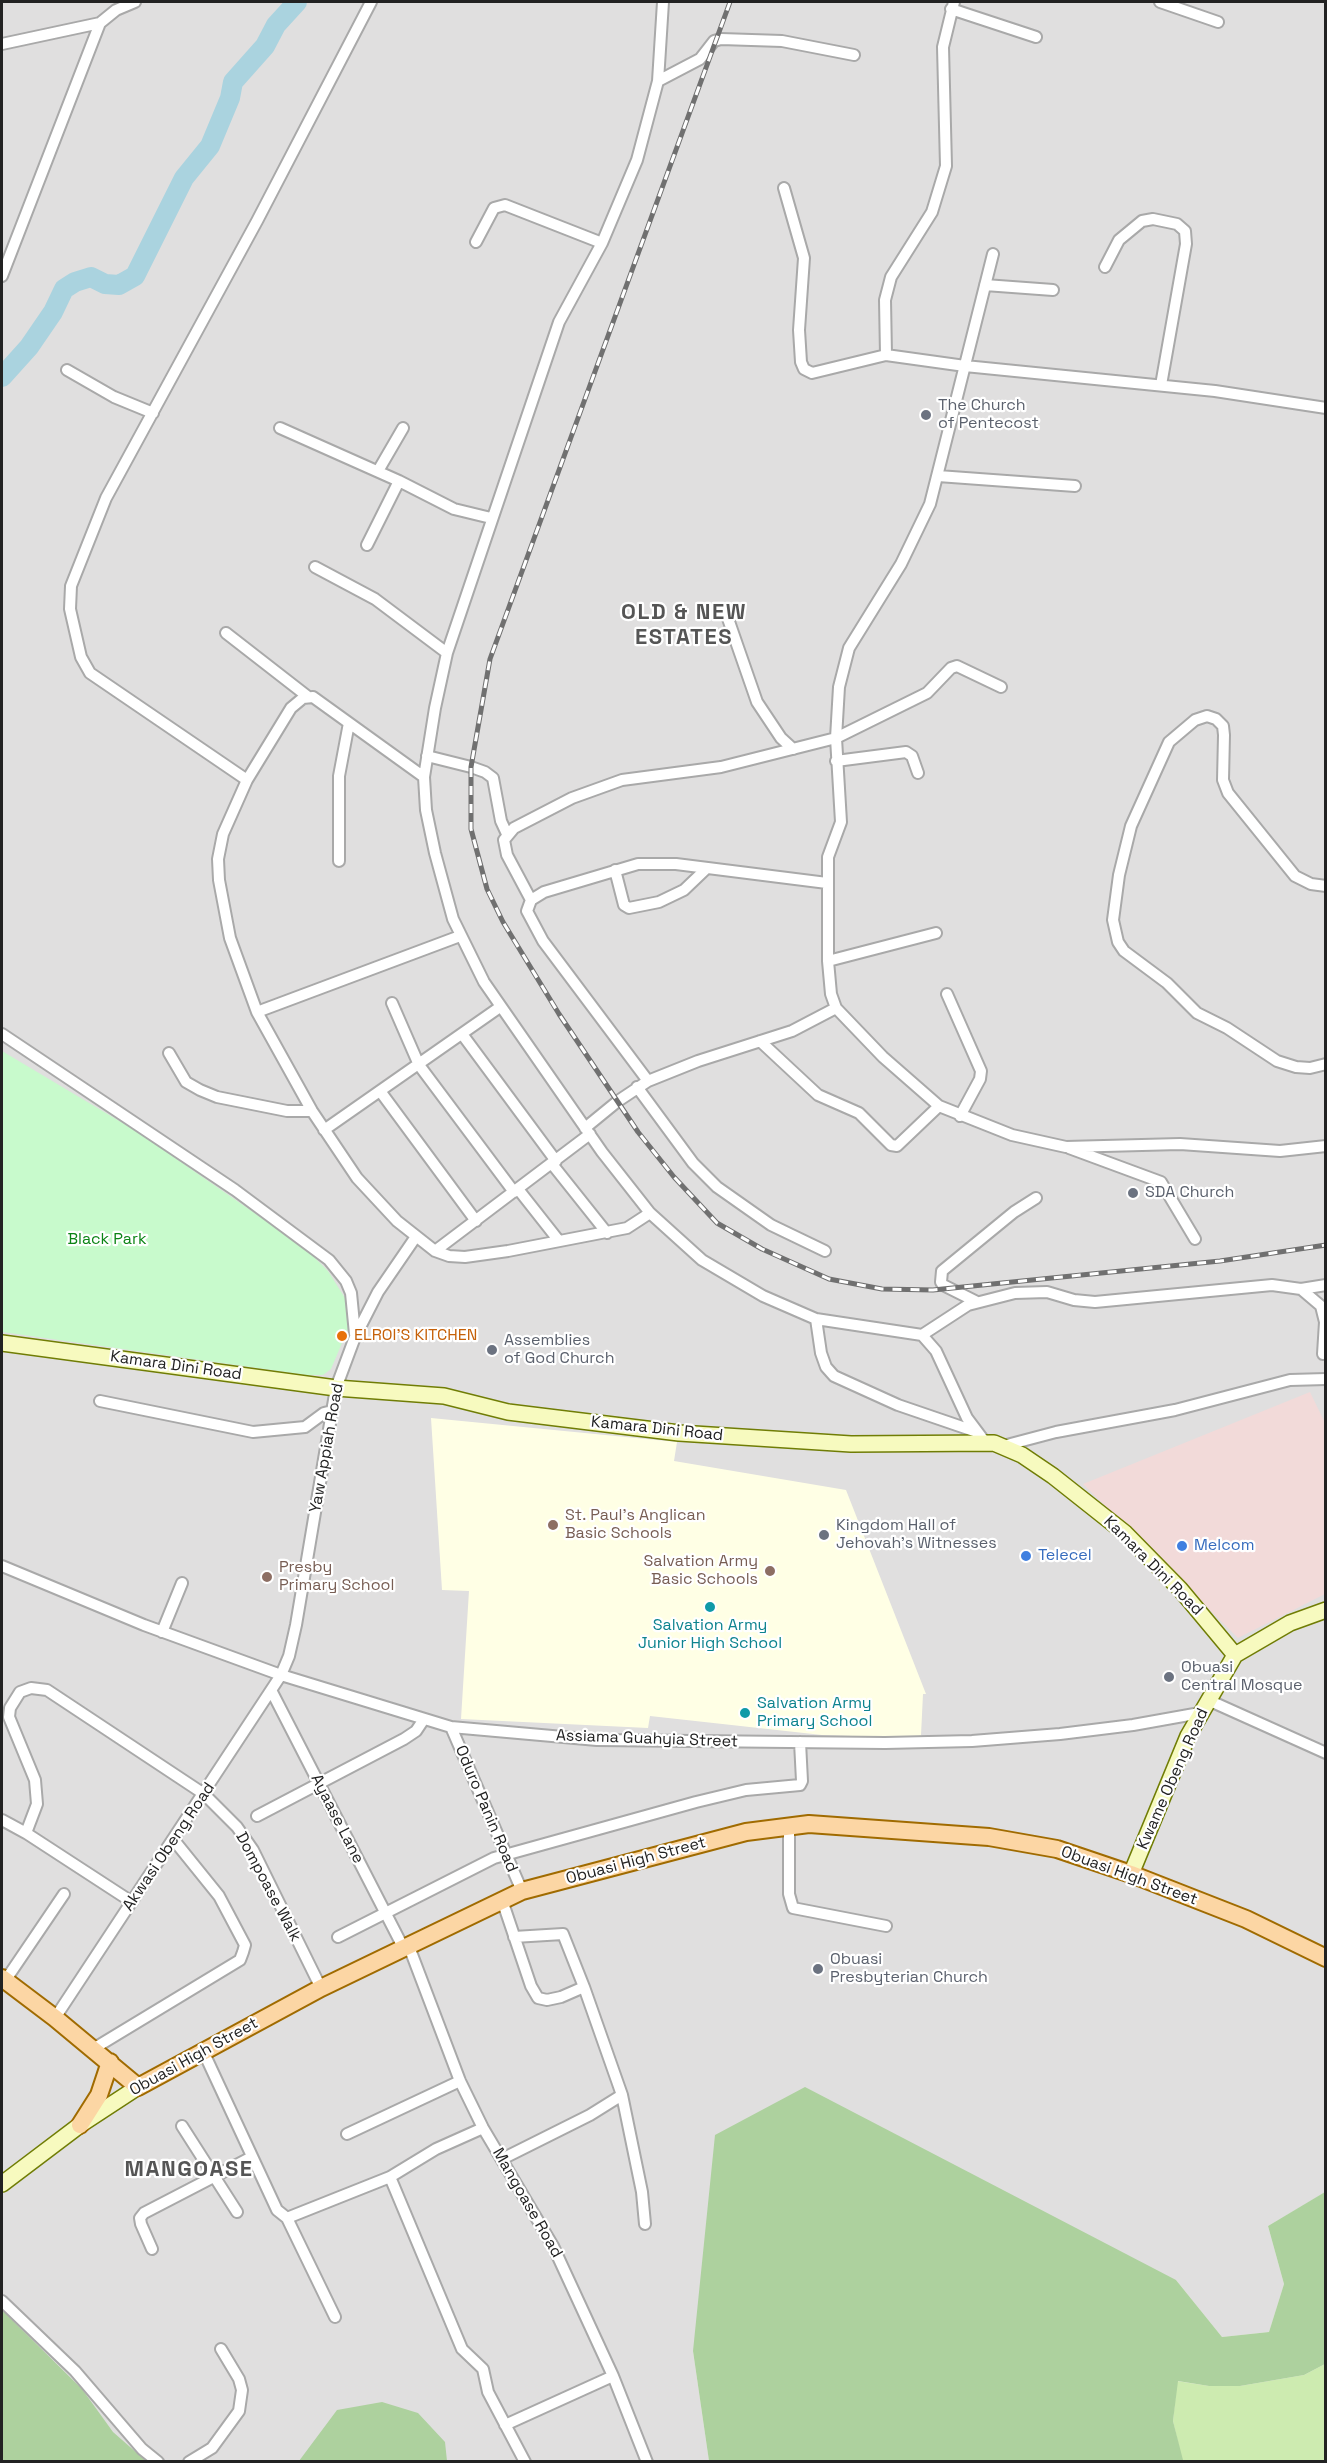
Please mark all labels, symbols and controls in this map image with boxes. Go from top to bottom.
place label: The Church of Pentecost [938,396,1039,434]
marker: The Church of Pentecost [919,408,933,422]
district label: OLD & NEW ESTATES [621,600,747,652]
place label: SDA Church [1145,1183,1234,1203]
marker: SDA Church [1126,1186,1140,1200]
park label: Black Park [67,1230,147,1250]
place label: ELROI'S KITCHEN [354,1326,477,1346]
marker: ELROI'S KITCHEN [335,1329,349,1343]
place label: Assemblies of God Church [504,1331,614,1369]
marker: Assemblies of God Church [485,1343,499,1357]
street label: Kamara Dini Road [109,1347,243,1385]
street label: Yaw Appiah Road [306,1382,348,1514]
street label: Kamara Dini Road [590,1413,724,1445]
place label: St. Paul's Anglican Basic Schools [565,1506,706,1544]
street label: Kamara Dini Road [1099,1512,1207,1620]
place label: Kingdom Hall of Jehovah's Witnesses [836,1516,997,1554]
marker: St. Paul's Anglican Basic Schools [546,1518,560,1532]
marker: Kingdom Hall of Jehovah's Witnesses [817,1528,831,1542]
place label: Melcom [1194,1536,1254,1556]
marker: Melcom [1175,1539,1189,1553]
place label: Telecel [1038,1546,1092,1566]
marker: Telecel [1019,1549,1033,1563]
place label: Salvation Army Basic Schools [643,1552,758,1590]
place label: Presby Primary School [279,1558,394,1596]
marker: Salvation Army Basic Schools [763,1564,777,1578]
marker: Presby Primary School [260,1570,274,1584]
marker: Salvation Army Junior High School [703,1600,717,1614]
place label: Salvation Army Junior High School [638,1616,782,1654]
place label: Obuasi Central Mosque [1181,1658,1302,1696]
marker: Obuasi Central Mosque [1162,1670,1176,1684]
place label: Salvation Army Primary School [757,1694,872,1732]
street label: Kwame Obeng Road [1133,1705,1213,1853]
marker: Salvation Army Primary School [738,1706,752,1720]
street label: Assiama Guahyia Street [556,1726,738,1752]
street label: Oduro Panin Road [451,1743,521,1875]
street label: Ayaase Lane [306,1771,368,1867]
street label: Akwasi Obeng Road [119,1779,219,1915]
street label: Dompoase Walk [231,1829,305,1945]
street label: Obuasi High Street [564,1833,708,1889]
street label: Obuasi High Street [1058,1842,1200,1910]
place label: Obuasi Presbyterian Church [830,1950,988,1988]
marker: Obuasi Presbyterian Church [811,1962,825,1976]
street label: Obuasi High Street [126,2014,262,2100]
street label: Mangoase Road [488,2145,566,2261]
district label: MANGOASE [125,2157,253,2183]

